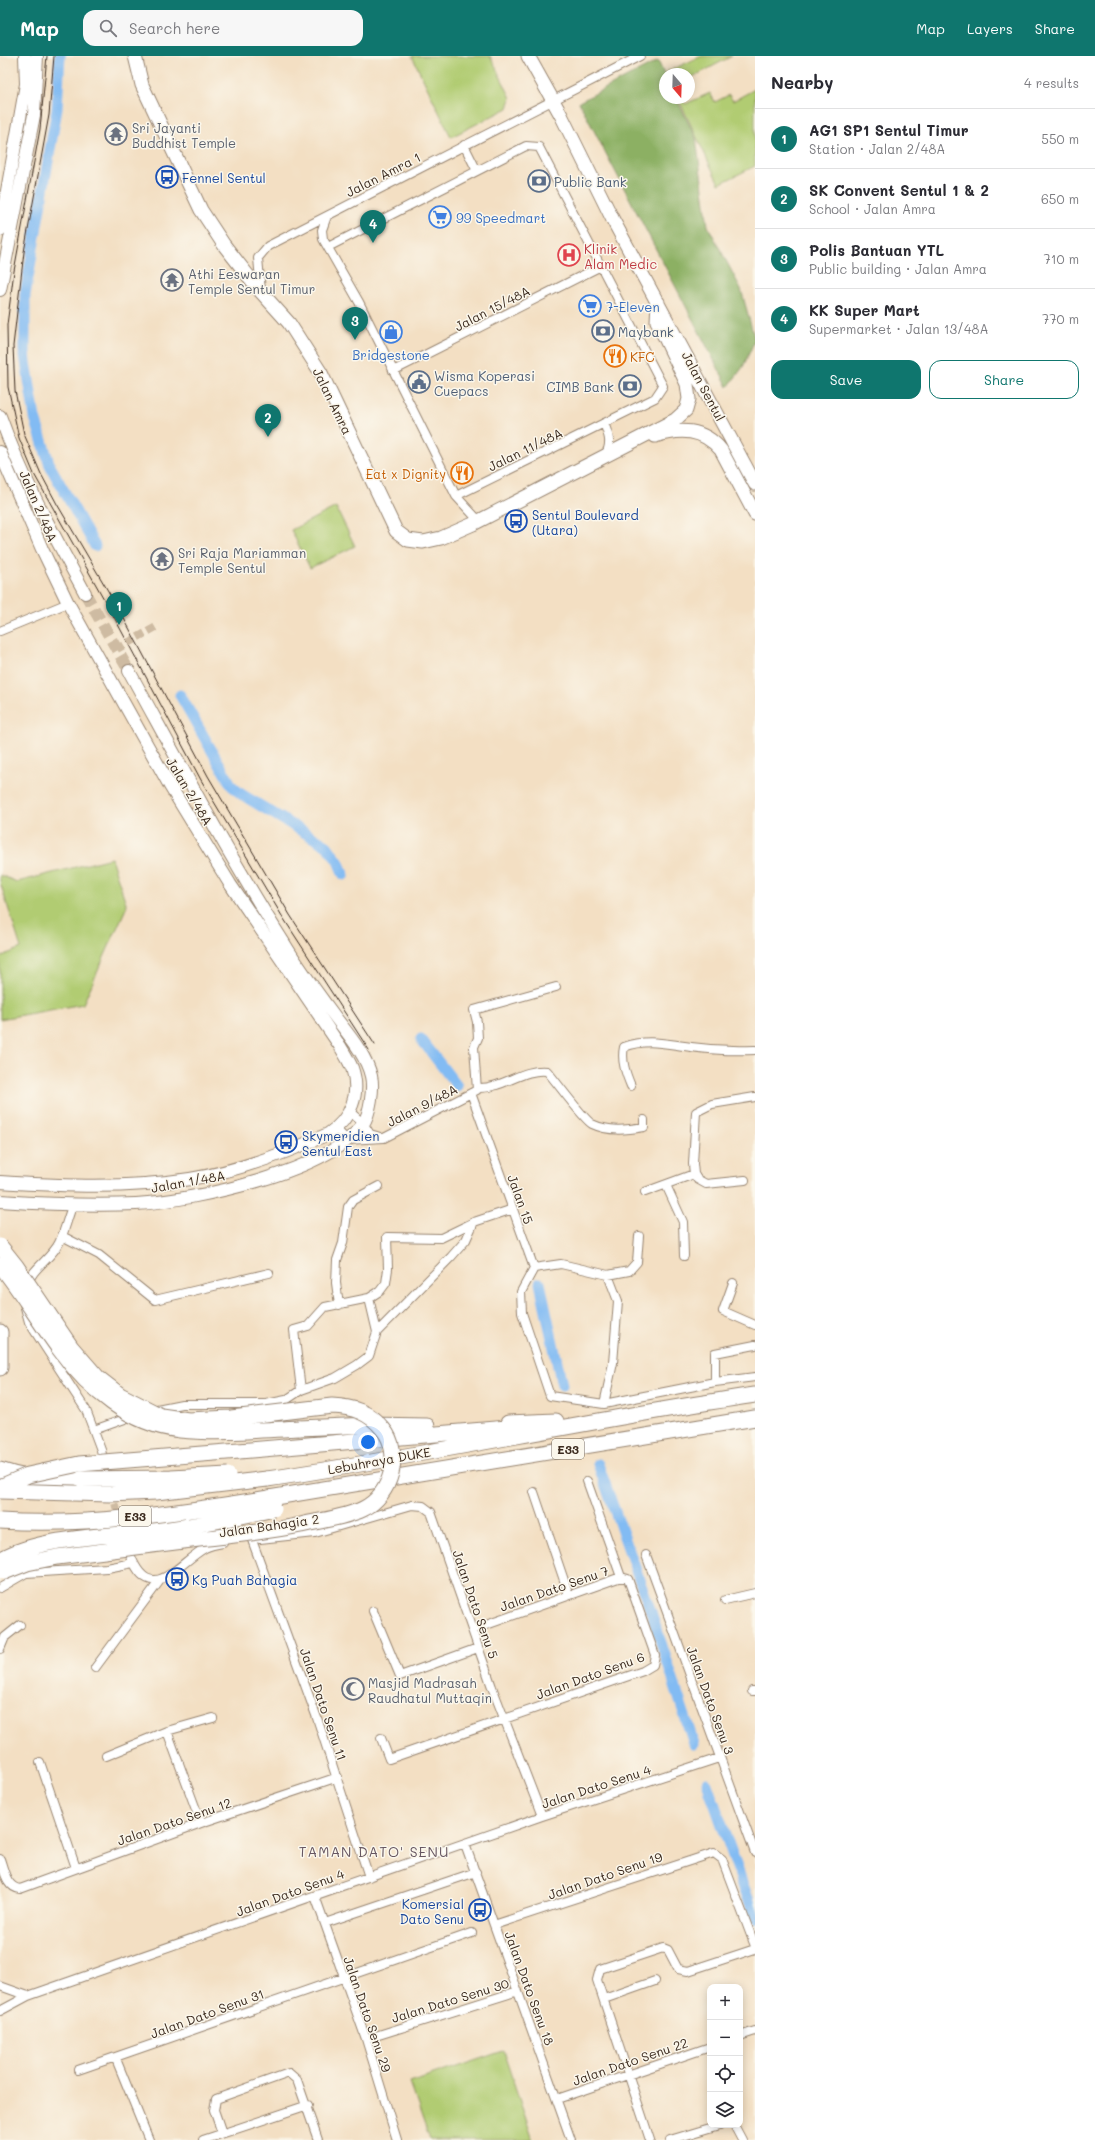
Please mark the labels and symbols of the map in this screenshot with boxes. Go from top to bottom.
north arrow [659,68,695,104]
place label: Sri Jayanti Buddhist Temple [132,119,236,151]
temple icon: Sri Jayanti Buddhist Temple [103,121,129,147]
street label: Jalan Amra 1 [343,148,423,200]
bus stop icon: Fennel Sentul [154,164,180,190]
bank icon: Public Bank [526,168,552,194]
place label: Fennel Sentul [182,169,266,186]
place label: Public Bank [554,173,627,190]
supermarket icon: 99 Speedmart [427,204,453,230]
place label: 99 Speedmart [456,209,546,226]
pin: 4 [360,210,386,243]
place label: Klinik Alam Medic [584,240,658,272]
hospital icon: Klinik Alam Medic [556,242,582,268]
place label: Athi Eeswaran Temple Sentul Timur [188,265,315,297]
temple icon: Athi Eeswaran Temple Sentul Timur [159,267,185,293]
street label: Jalan 15/48A [451,282,533,334]
supermarket icon: 7-Eleven [577,293,603,319]
place label: 7-Eleven [606,298,660,315]
pin: 3 [342,307,368,340]
bank icon: Maybank [590,318,616,344]
shop icon: Bridgestone [378,319,404,345]
place label: Maybank [618,323,674,340]
restaurant icon: KFC [602,343,628,369]
place label: Bridgestone [352,346,430,363]
place label: KFC [630,348,654,365]
street label: Jalan Sentul [679,348,729,424]
street label: Jalan Amra [310,365,356,437]
place label: Wisma Koperasi Cuepacs [434,367,535,399]
public building icon: Wisma Koperasi Cuepacs [406,369,432,395]
bank icon: CIMB Bank [617,373,643,399]
place label: CIMB Bank [546,378,614,395]
pin: 2 [255,404,281,437]
street label: Jalan 11/48A [485,424,565,474]
restaurant icon: Eat x Dignity [449,460,475,486]
place label: Eat x Dignity [366,465,446,482]
street label: Jalan 2/48A [16,467,62,545]
place label: Sentul Boulevard (Utara) [532,506,639,538]
bus stop icon: Sentul Boulevard (Utara) [503,508,529,534]
place label: Sri Raja Mariamman Temple Sentul [178,544,306,576]
temple icon: Sri Raja Mariamman Temple Sentul [149,546,175,572]
pin: 1 [106,592,132,625]
street label: Jalan 2/48A [163,754,217,828]
street label: Jalan 9/48A [384,1080,460,1130]
place label: Skymeridien Sentul East [302,1127,379,1159]
bus stop icon: Skymeridien Sentul East [273,1129,299,1155]
street label: Jalan 1/48A [150,1166,226,1196]
street label: Jalan 15 [504,1172,538,1226]
your location [358,1432,378,1452]
road number: E33 [552,1439,584,1459]
street label: Lebuhraya DUKE [326,1443,432,1477]
road number: E33 [119,1506,151,1526]
street label: Jalan Bahagia 2 [218,1510,320,1540]
street label: Jalan Dato Senu 5 [449,1547,503,1661]
street label: Jalan Dato Senu 7 [498,1561,610,1615]
bus stop icon: Kg Puah Bahagia [164,1566,190,1592]
place label: Kg Puah Bahagia [192,1571,297,1588]
street label: Jalan Dato Senu 3 [684,1644,739,1757]
street label: Jalan Dato Senu 11 [297,1645,351,1763]
street label: Jalan Dato Senu 6 [533,1647,647,1703]
place label: Masjid Madrasah Raudhatul Muttaqin [368,1674,492,1706]
mosque icon: Masjid Madrasah Raudhatul Muttaqin [340,1676,366,1702]
street label: Jalan Dato Senu 4 [539,1760,653,1812]
street label: Jalan Dato Senu 12 [115,1794,233,1848]
district label: TAMAN DATO' SENU [299,1842,449,1861]
street label: Jalan Dato Senu 19 [546,1847,665,1903]
street label: Jalan Dato Senu 4 [234,1864,347,1919]
place label: Komersial Dato Senu [400,1895,464,1927]
bus stop icon: Komersial Dato Senu [467,1897,493,1923]
street label: Jalan Dato Senu 18 [501,1929,559,2047]
street label: Jalan Dato Senu 29 [340,1954,396,2074]
street label: Jalan Dato Senu 30 [389,1974,511,2026]
street label: Jalan Dato Senu 31 [148,1985,266,2041]
street label: Jalan Dato Senu 22 [570,2033,690,2089]

